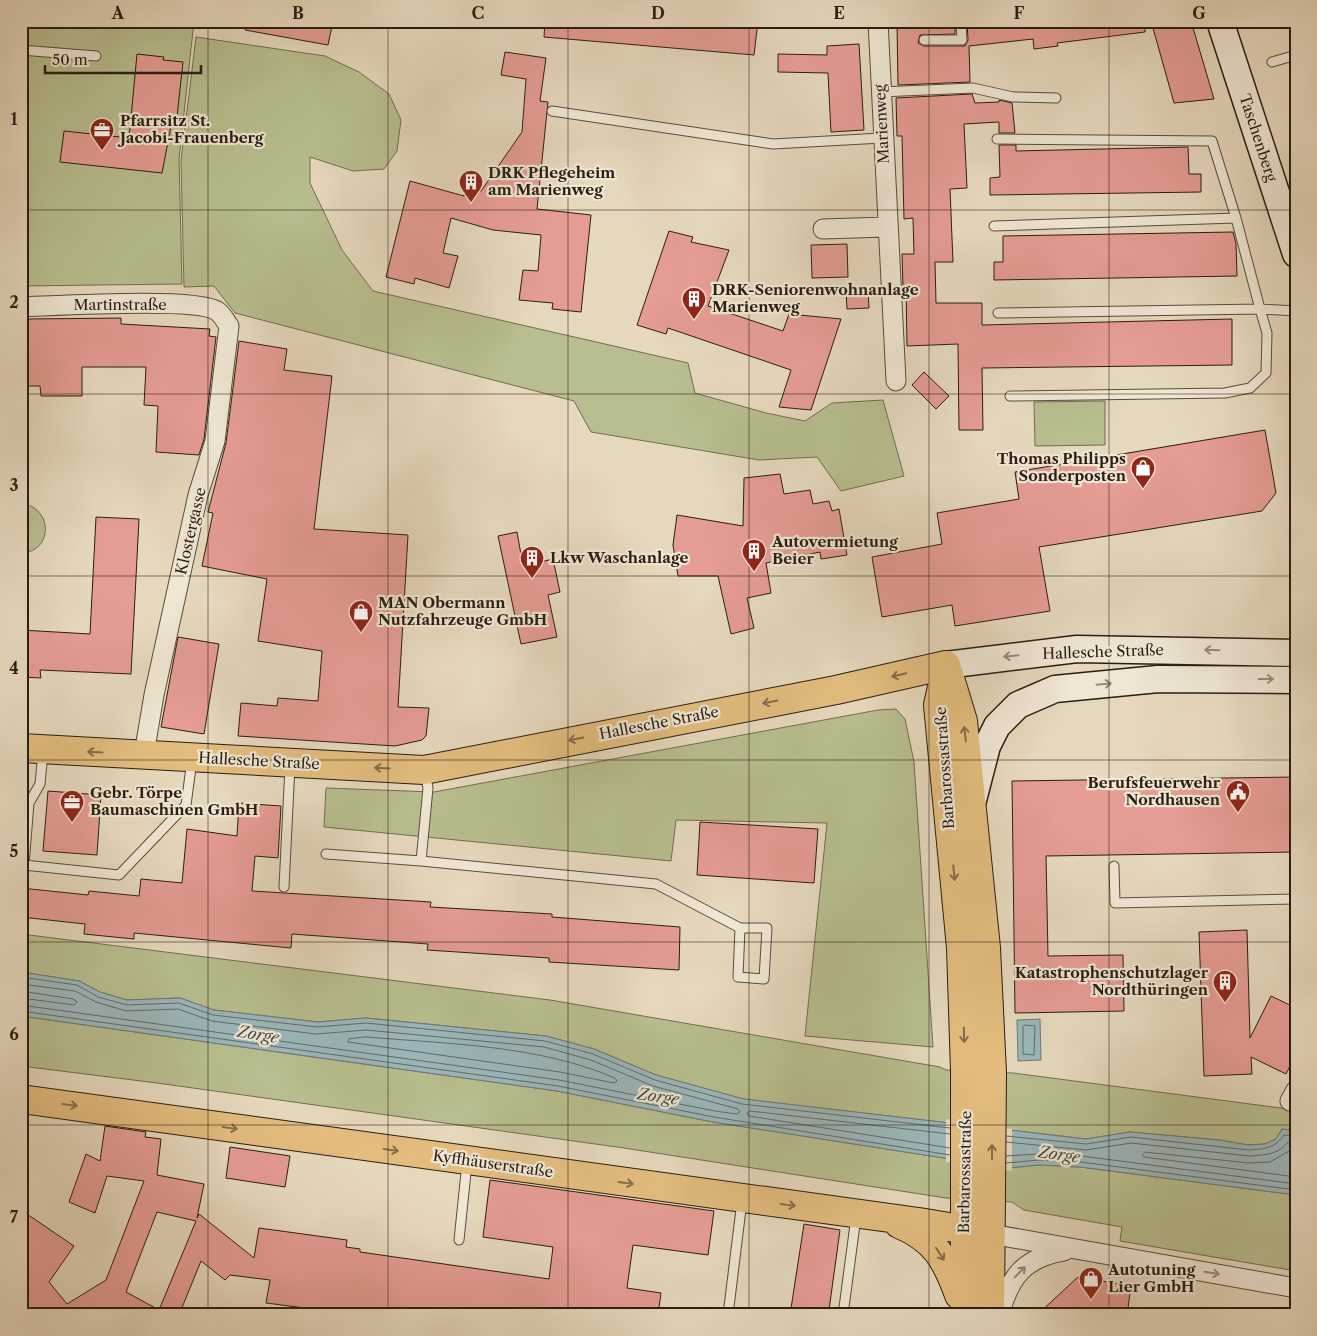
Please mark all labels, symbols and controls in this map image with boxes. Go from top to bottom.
text: A [111,3,125,23]
text: B [292,3,304,23]
text: C [472,3,484,23]
text: D [651,3,665,23]
text: E [833,3,845,23]
text: F [1014,3,1025,23]
text: G [1192,3,1206,23]
scale bar [45,42,201,74]
text: 50 m [52,50,88,69]
street label: Marienweg [870,84,893,164]
street label: Taschenberg [1235,92,1282,184]
text: 1 [10,109,18,129]
place label: Pfarrsitz St. Jacobi-Frauenberg [117,111,264,147]
office icon: Pfarrsitz St. Jacobi-Frauenberg [89,117,115,151]
place label: DRK Pflegeheim am Marienweg [488,163,615,199]
building icon: DRK Pflegeheim am Marienweg [458,169,484,203]
place label: DRK-Seniorenwohnanlage Marienweg [712,280,919,316]
building icon: DRK-Seniorenwohnanlage Marienweg [681,286,707,320]
text: 2 [9,292,19,312]
street label: Martinstraße [73,295,167,314]
place label: Thomas Philipps Sonderposten [997,449,1127,485]
shop icon: Thomas Philipps Sonderposten [1130,455,1156,489]
text: 3 [9,475,19,495]
street label: Klostergasse [171,485,210,576]
place label: Autovermietung Beier [771,532,898,568]
building icon: Autovermietung Beier [741,538,767,572]
building icon: Lkw Waschanlage [519,545,545,579]
place label: Lkw Waschanlage [550,548,689,567]
place label: MAN Obermann Nutzfahrzeuge GmbH [378,593,548,629]
shop icon: MAN Obermann Nutzfahrzeuge GmbH [348,599,374,633]
street label: Hallesche Straße [1042,640,1164,663]
one-way arrow [1204,646,1220,655]
one-way arrow [1004,651,1020,661]
text: 4 [9,658,19,678]
one-way arrow [891,671,907,680]
one-way arrow [1258,674,1274,684]
one-way arrow [1095,680,1111,689]
one-way arrow [763,698,779,708]
street label: Hallesche Straße [597,702,720,743]
street label: Barbarossastraße [931,706,958,830]
one-way arrow [960,726,970,742]
one-way arrow [569,735,585,744]
one-way arrow [88,748,104,757]
street label: Hallesche Straße [198,748,320,773]
one-way arrow [374,763,390,772]
place label: Berufsfeuerwehr Nordhausen [1088,773,1221,809]
public building icon: Berufsfeuerwehr Nordhausen [1225,779,1251,813]
place label: Gebr. Törpe Baumaschinen GmbH [90,783,259,819]
office icon: Gebr. Törpe Baumaschinen GmbH [59,789,85,823]
text: 5 [10,841,19,861]
one-way arrow [949,865,958,881]
place label: Katastrophenschutzlager Nordthüringen [1015,963,1209,999]
building icon: Katastrophenschutzlager Nordthüringen [1212,969,1238,1003]
water label: Zorge [235,1021,282,1047]
text: 6 [9,1024,19,1044]
one-way arrow [959,1026,969,1043]
water label: Zorge [635,1083,682,1109]
one-way arrow [61,1101,77,1111]
street label: Barbarossastraße [954,1110,975,1233]
one-way arrow [222,1123,238,1133]
water label: Zorge [1036,1141,1083,1167]
one-way arrow [987,1144,997,1160]
one-way arrow [383,1145,399,1155]
street label: Kyffhäuserstraße [432,1146,554,1181]
one-way arrow [618,1178,634,1188]
one-way arrow [779,1200,795,1210]
text: 7 [10,1207,19,1227]
one-way arrow [935,1247,945,1261]
place label: Autotuning Lier GmbH [1107,1260,1196,1296]
one-way arrow [1014,1265,1026,1278]
shop icon: Autotuning Lier GmbH [1078,1266,1104,1300]
one-way arrow [1203,1269,1219,1279]

